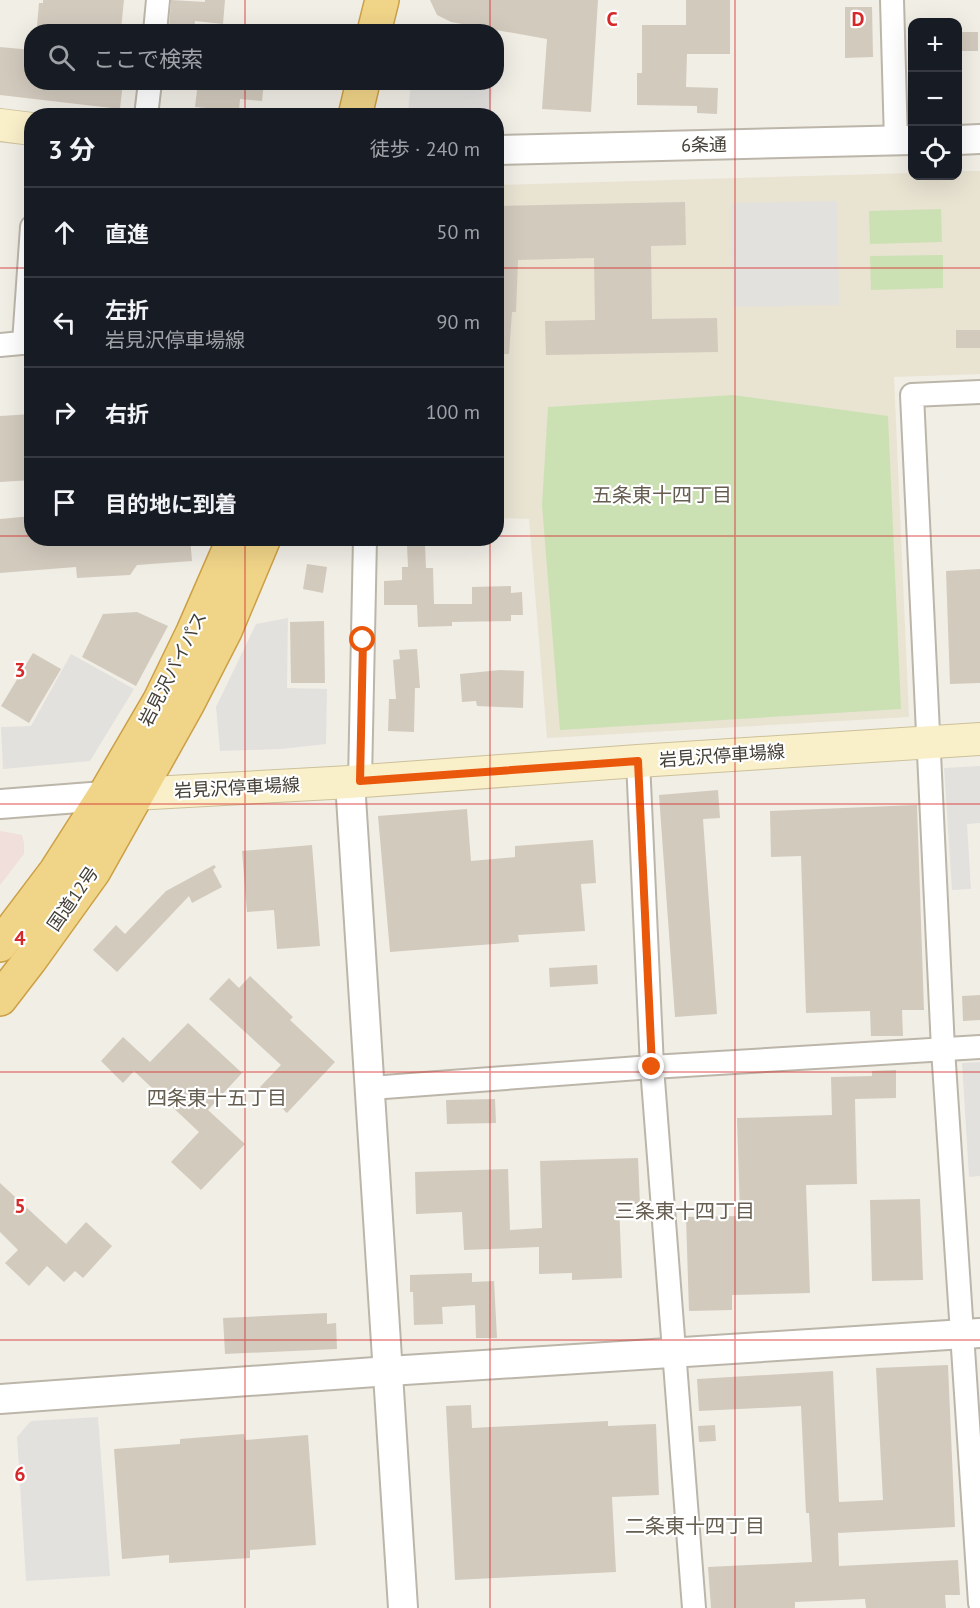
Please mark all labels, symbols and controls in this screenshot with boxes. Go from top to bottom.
text: C [606,6,618,32]
text: D [852,6,865,32]
map controls [908,18,962,180]
button: + [908,18,962,72]
search box [24,24,504,90]
icon: search [45,41,78,74]
text: ここで検索 [93,45,203,73]
button: − [908,72,962,126]
button: locate [908,126,962,180]
text: 3 分 [48,133,95,166]
street label: 6条通 [681,133,727,156]
text: 徒歩 · 240 m [370,136,480,162]
icon: ahead [48,216,81,249]
text: 50 m [437,219,480,245]
text: 直進 [105,220,149,248]
text: 左折 [105,296,149,324]
icon: left [48,306,81,339]
text: 90 m [437,309,480,335]
text: 岩見沢停車場線 [105,327,245,353]
icon: right [48,396,81,429]
text: 100 m [426,399,480,425]
text: 右折 [105,400,149,428]
district label: 五条東十四丁目 [592,482,732,508]
icon: arrive [48,486,81,519]
text: 目的地に到着 [105,490,237,518]
street label: 岩見沢バイパス [134,608,211,730]
route start [349,626,375,652]
text: 3 [14,657,26,683]
street label: 岩見沢停車場線 [658,740,786,771]
street label: 岩見沢停車場線 [173,773,300,802]
street label: 国道12号 [42,862,103,935]
text: 4 [14,925,26,951]
route end [638,1053,664,1079]
district label: 四条東十五丁目 [147,1085,287,1111]
text: 5 [14,1193,26,1219]
district label: 三条東十四丁目 [615,1198,755,1224]
text: 6 [14,1461,26,1487]
district label: 二条東十四丁目 [625,1513,765,1539]

